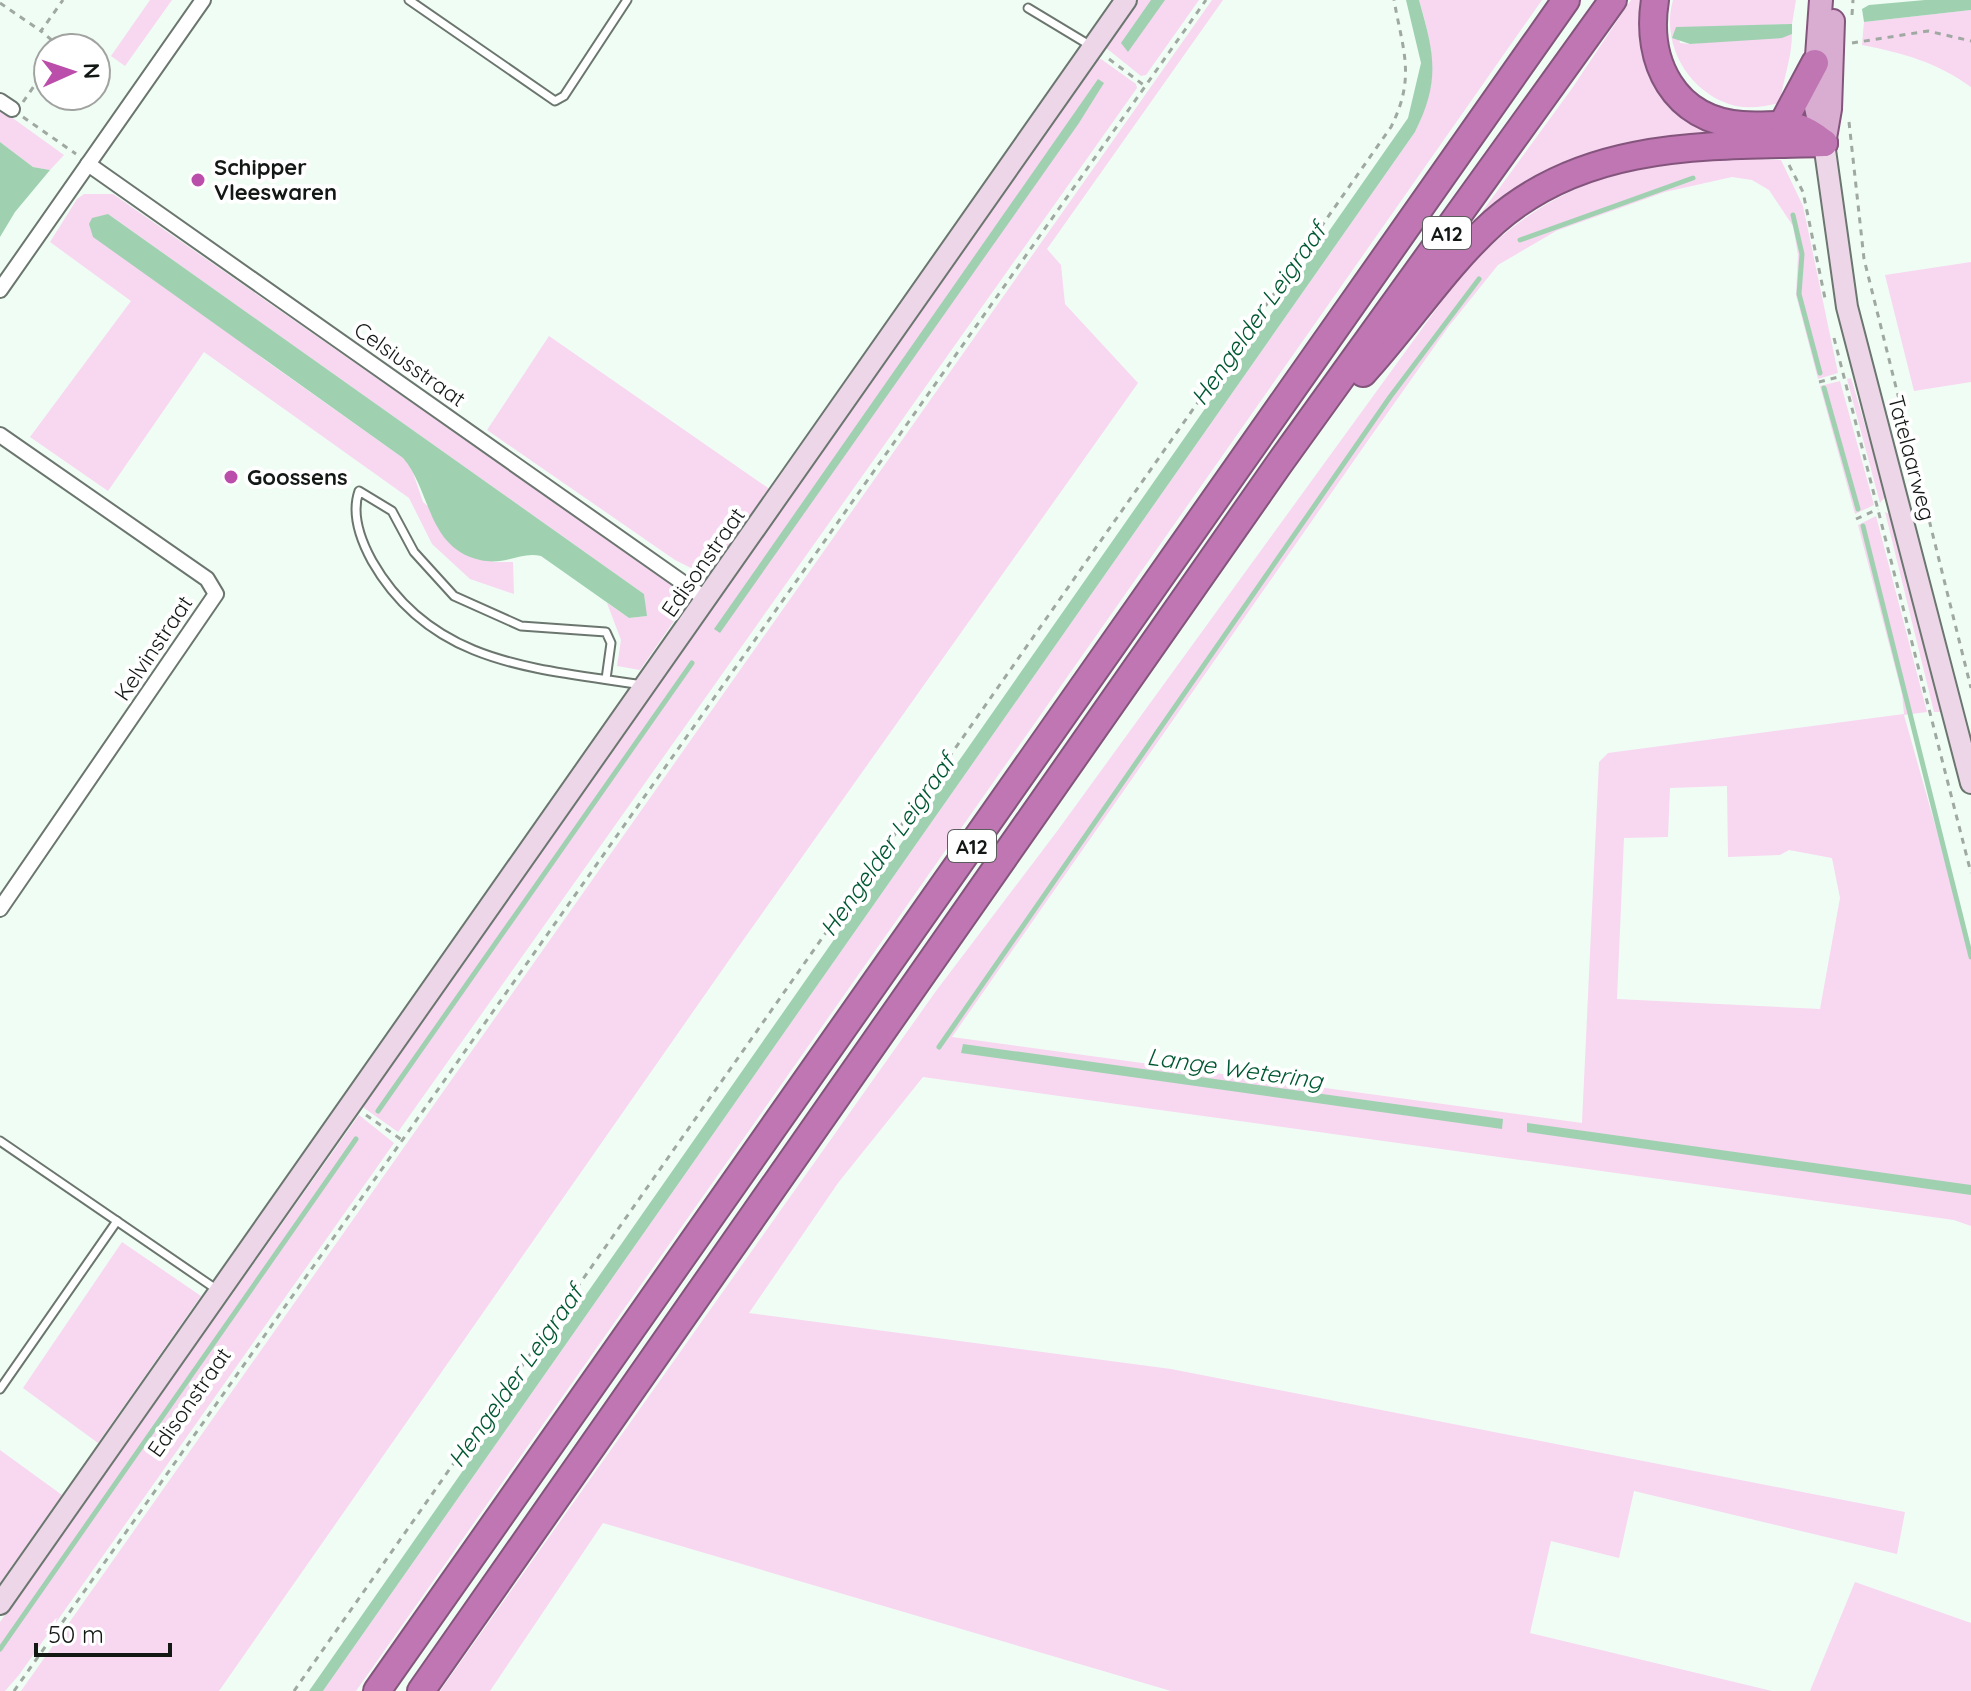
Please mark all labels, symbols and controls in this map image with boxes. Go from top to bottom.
north arrow [32,32,112,112]
text: N [78,62,106,80]
place label: Schipper Vleeswaren [214,153,337,206]
marker: Schipper Vleeswaren [189,171,207,189]
water label: Hengelder Leigraaf [1184,214,1335,411]
road number: A12 [1423,217,1471,249]
street label: Celsiusstraat [349,315,471,413]
street label: Tatelaarweg [1882,392,1942,524]
place label: Goossens [247,463,348,491]
marker: Goossens [222,468,240,486]
street label: Edisonstraat [655,502,751,622]
street label: Kelvinstraat [108,590,198,706]
water label: Hengelder Leigraaf [813,745,964,942]
road number: A12 [948,830,996,862]
water label: Lange Wetering [1145,1041,1327,1095]
water label: Hengelder Leigraaf [441,1276,592,1473]
street label: Edisonstraat [141,1342,237,1462]
scale bar [36,1607,170,1657]
text: 50 m [48,1619,104,1649]

